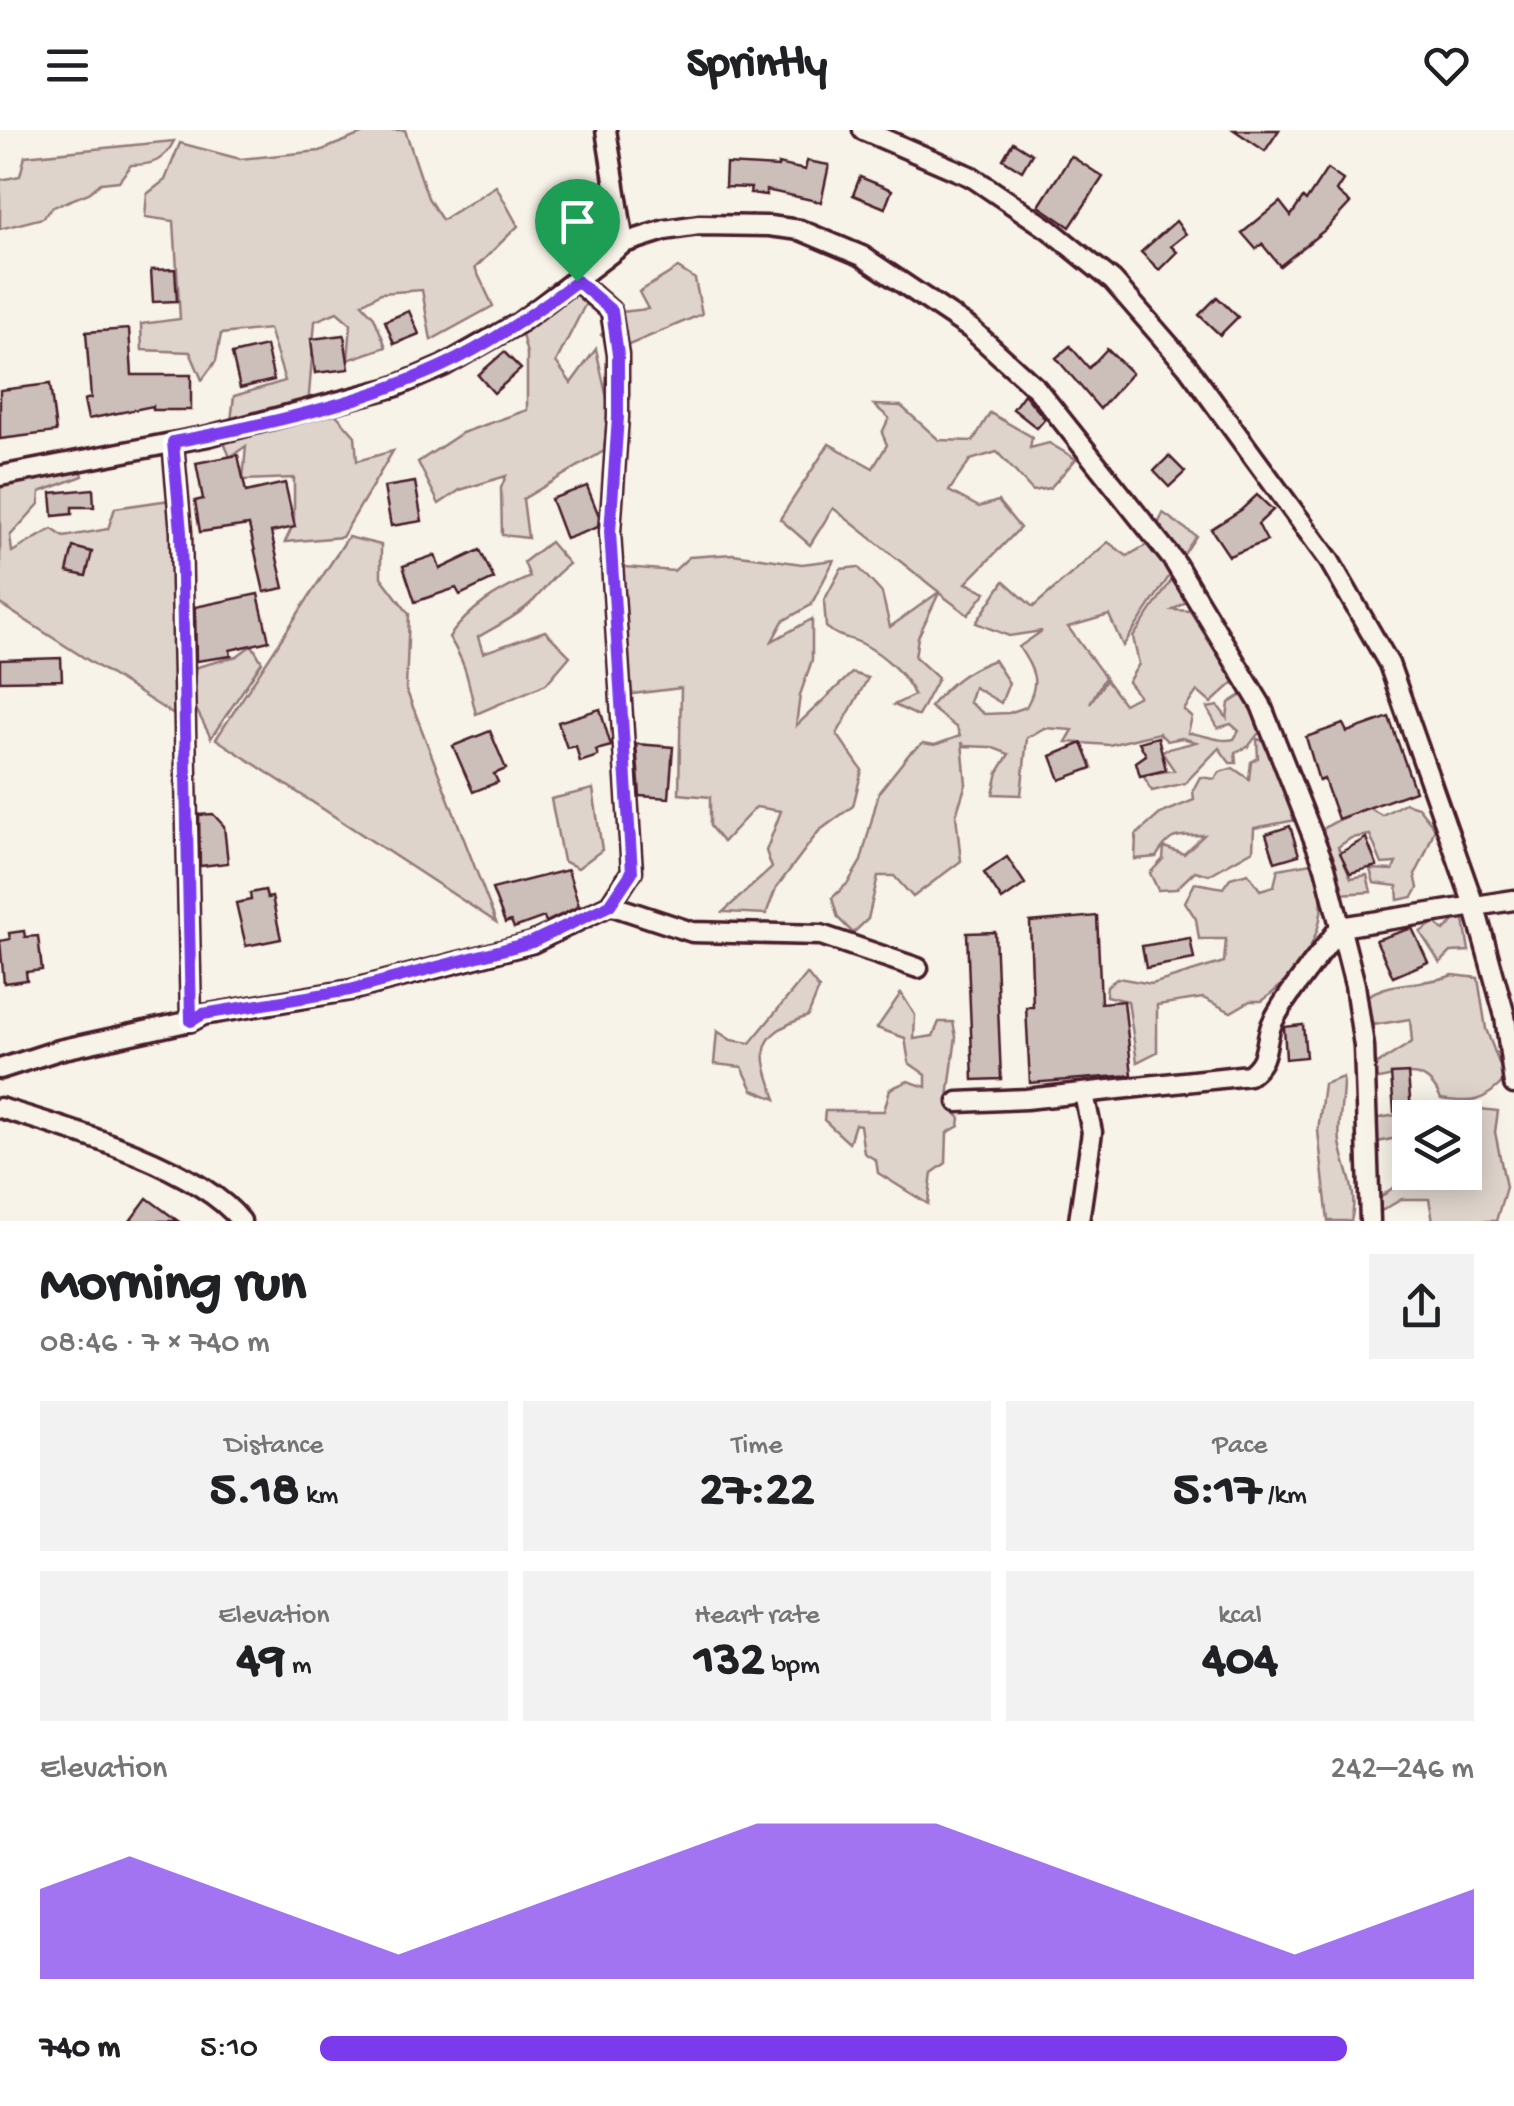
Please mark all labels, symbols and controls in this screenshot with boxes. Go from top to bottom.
icon: menu [40,38,95,93]
icon: heart [1419,38,1474,93]
text: Sprintly [687,39,827,92]
pin [535,179,620,282]
icon: arrive [550,194,605,249]
map controls [1392,1100,1482,1190]
button: layers [1392,1100,1482,1190]
button: share [1369,1254,1474,1359]
text: Morning run [40,1255,306,1319]
text: 08:46 · 7 × 740 m [40,1325,270,1363]
text: Distance [225,1430,323,1463]
text: Time [731,1430,783,1463]
text: Pace [1213,1430,1267,1463]
text: 5.18 [210,1463,299,1522]
text: 27:22 [699,1463,815,1522]
text: 5:17 [1173,1463,1261,1522]
text: km [299,1480,338,1513]
text: /km [1261,1480,1307,1513]
text: Elevation [218,1600,330,1633]
text: Heart rate [694,1600,820,1633]
text: kcal [1218,1600,1262,1633]
text: 49 [236,1633,285,1692]
text: 132 [694,1633,765,1692]
text: 404 [1202,1633,1278,1692]
text: m [285,1650,312,1683]
text: bpm [765,1650,820,1683]
text: Elevation [40,1751,167,1789]
text: 242–246 m [1331,1751,1474,1789]
text: 740 m [40,2030,120,2068]
text: 5:10 [200,2030,258,2068]

